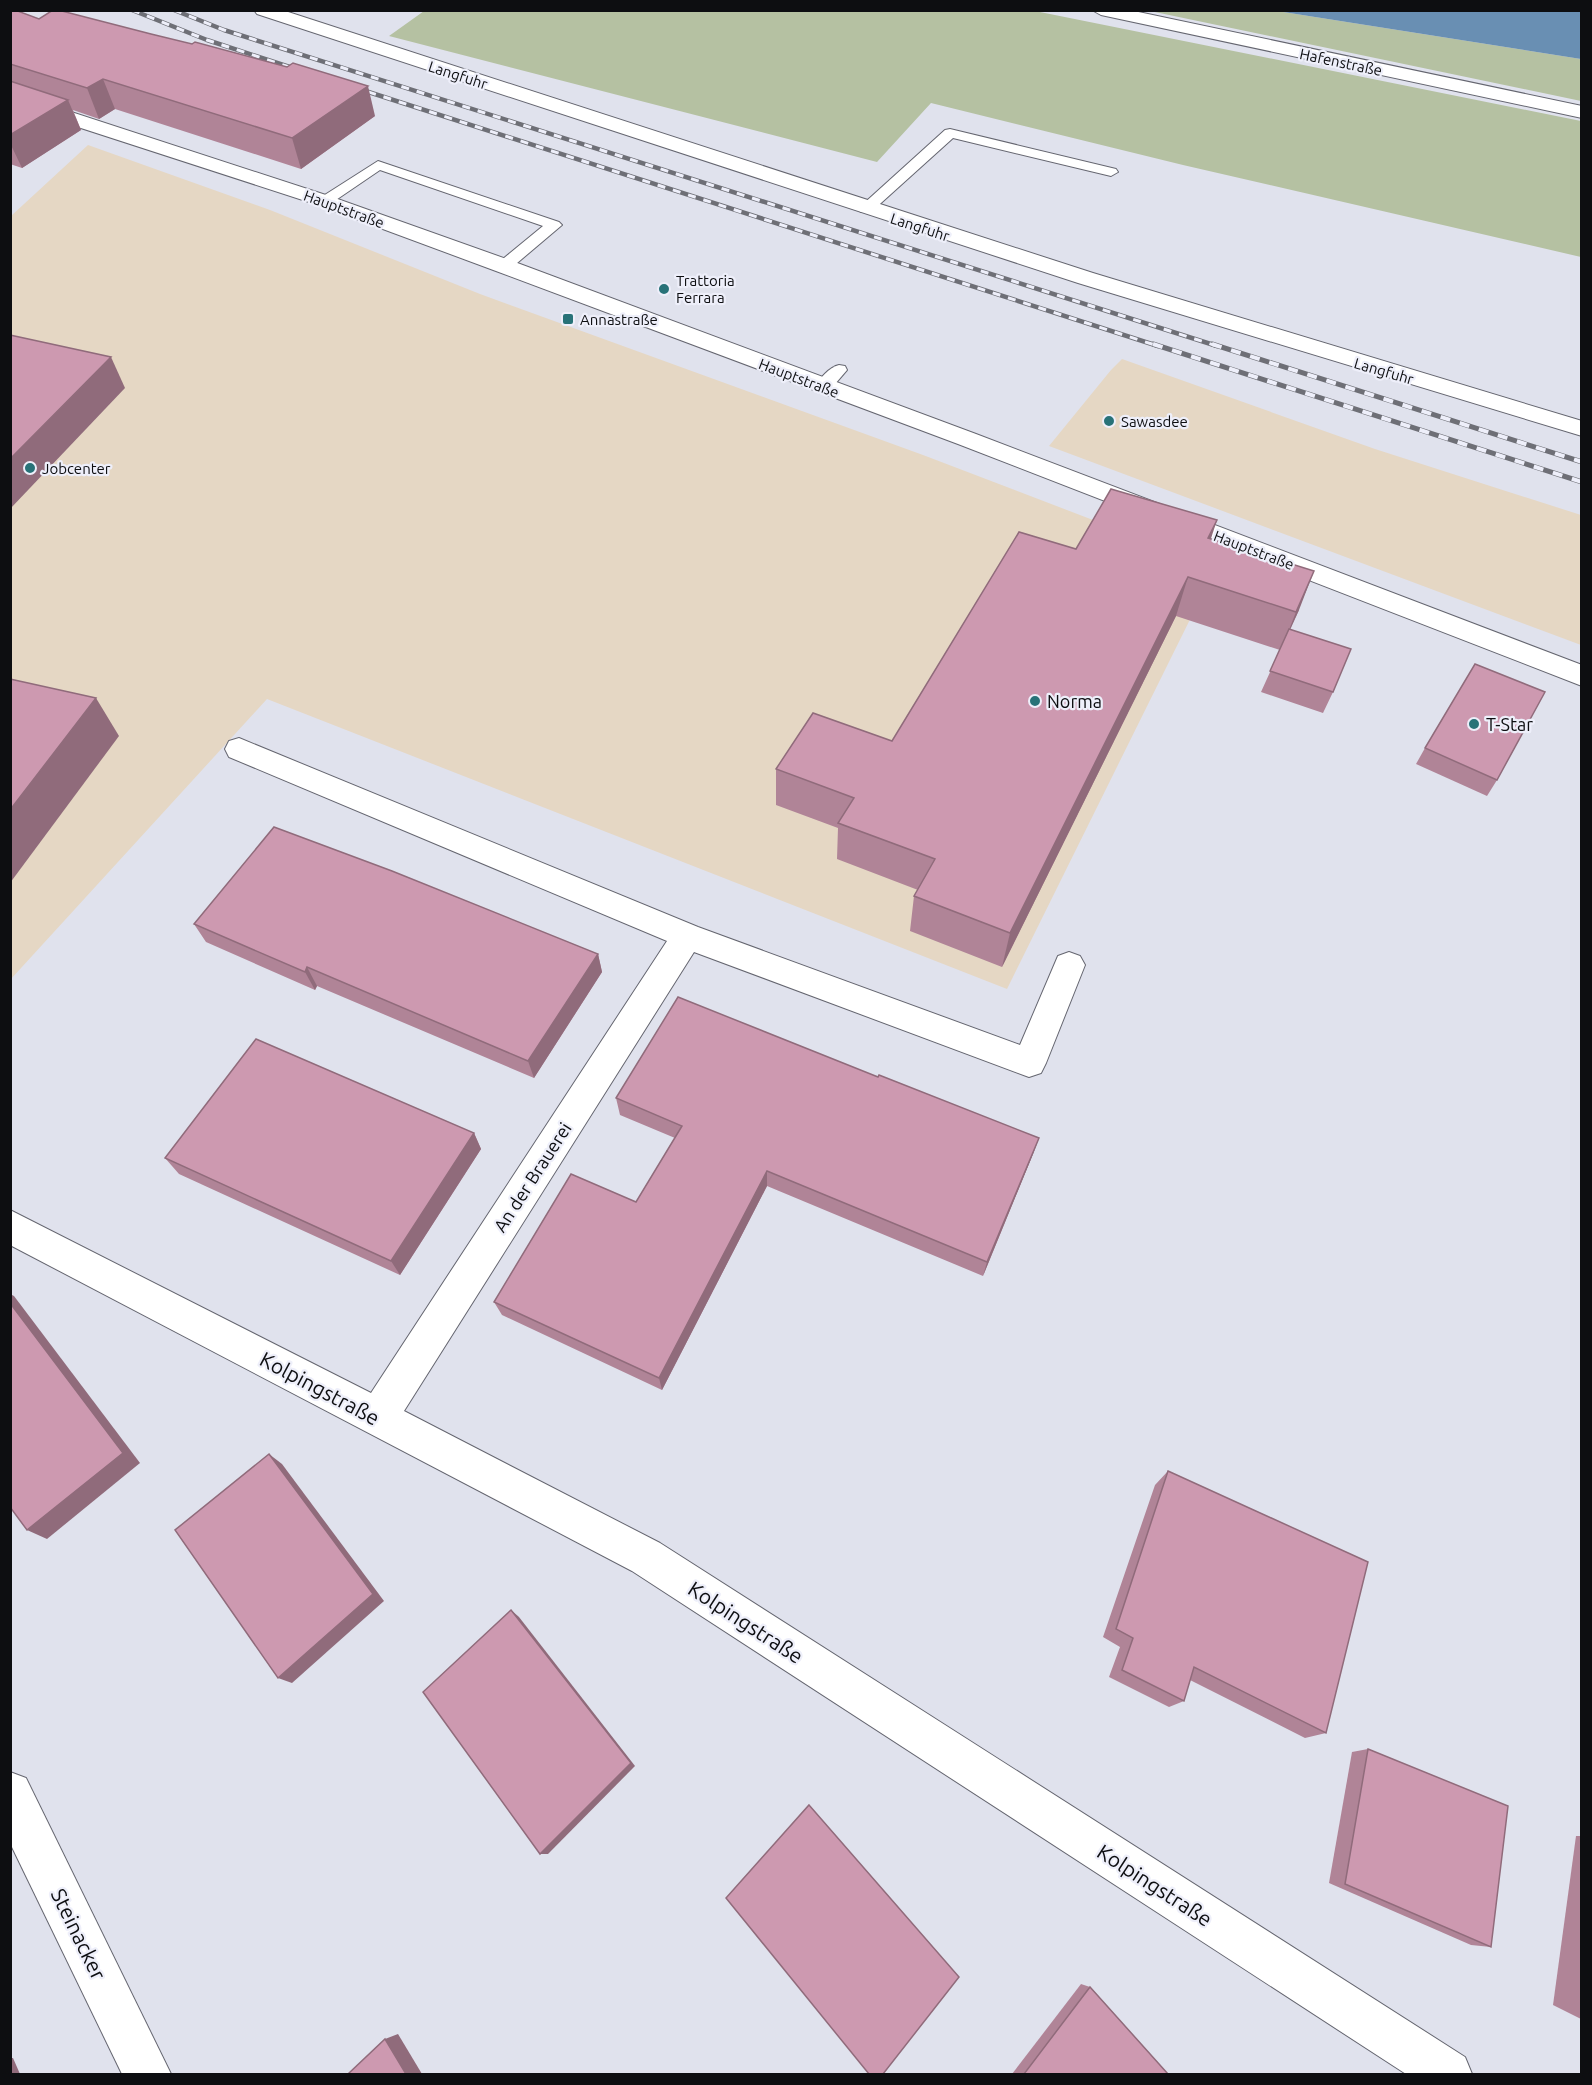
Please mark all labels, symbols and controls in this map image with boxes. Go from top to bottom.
street label: Hafenstraße [1298,45,1384,79]
street label: Langfuhr [426,57,490,93]
street label: Hauptstraße [301,187,387,231]
street label: Langfuhr [888,209,952,245]
place label: Trattoria Ferrara [676,272,735,306]
marker: Trattoria Ferrara [657,282,671,296]
place label: Annastraße [580,311,658,328]
marker: Annastraße [561,312,575,326]
street label: Langfuhr [1352,354,1416,388]
street label: Hauptstraße [757,355,841,401]
place label: Sawasdee [1121,413,1188,430]
marker: Sawasdee [1102,414,1116,428]
place label: Jobcenter [42,460,111,477]
marker: Jobcenter [23,461,37,475]
street label: Hauptstraße [1212,527,1296,573]
place label: Norma [1047,691,1102,711]
marker: Norma [1028,694,1042,708]
place label: T-Star [1486,714,1533,734]
marker: T-Star [1467,717,1481,731]
street label: An der Brauerei [489,1119,575,1235]
street label: Kolpingstraße [256,1346,384,1430]
street label: Kolpingstraße [684,1576,808,1668]
street label: Kolpingstraße [1093,1839,1217,1931]
street label: Steinacker [47,1885,111,1983]

